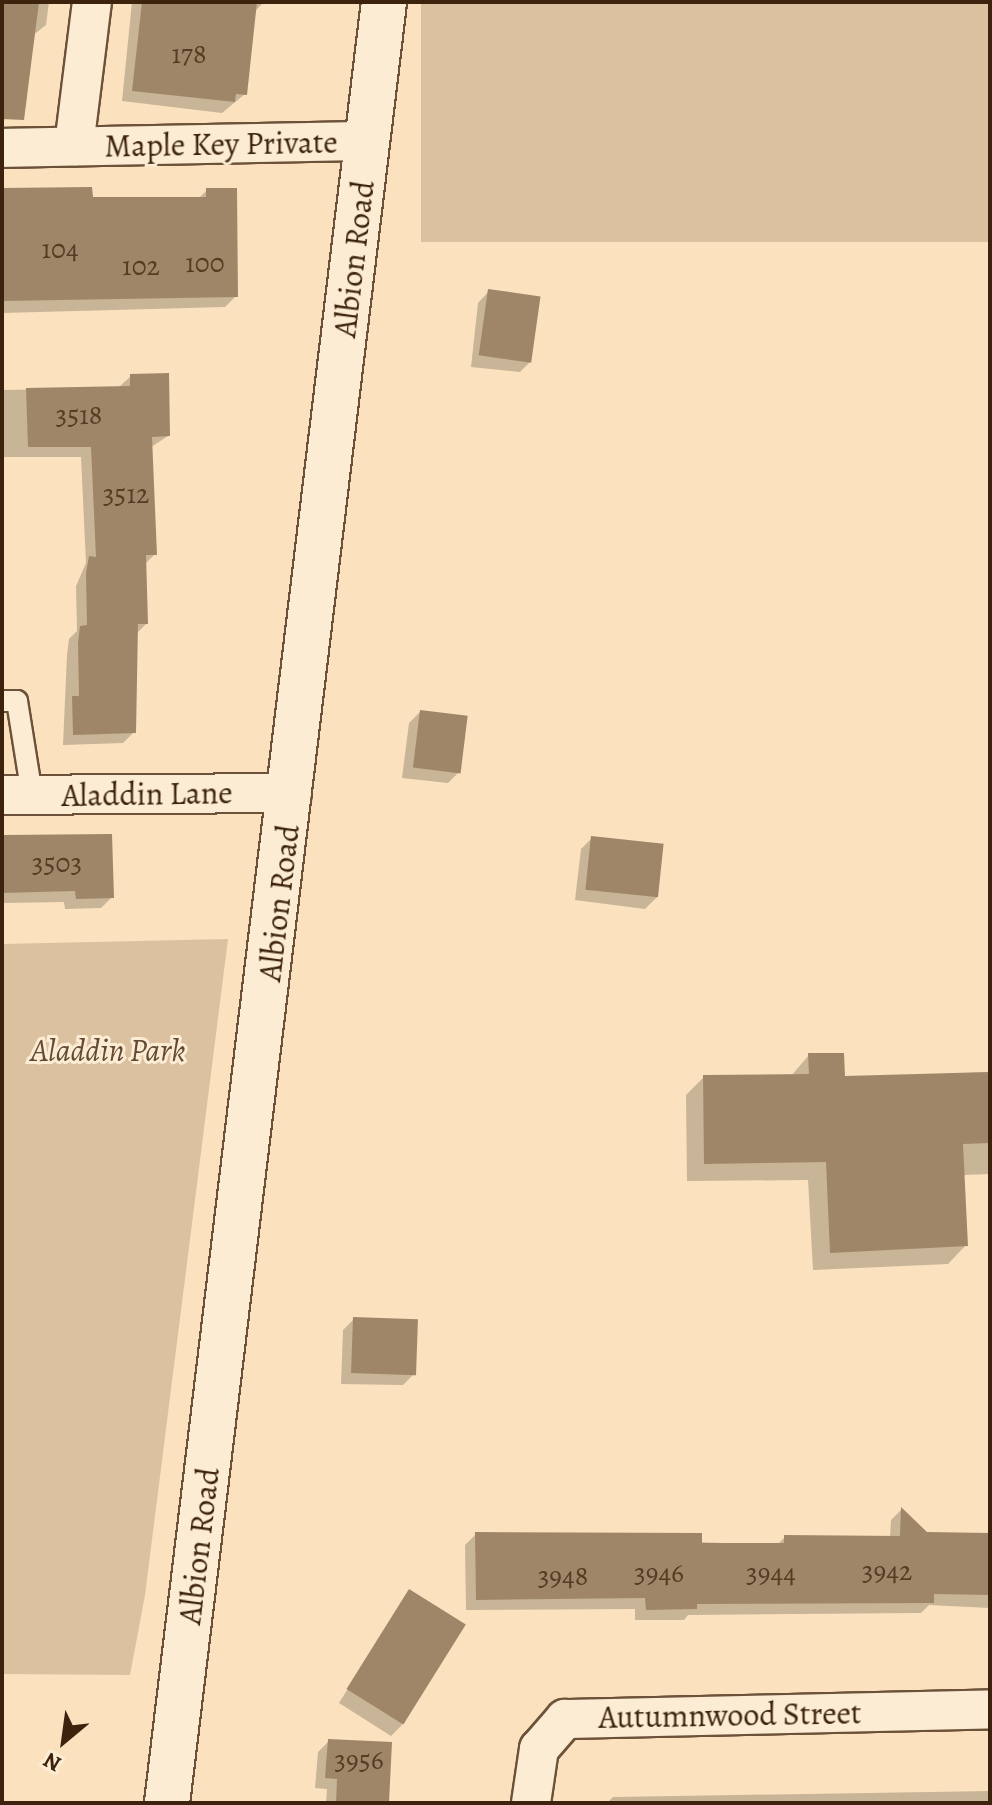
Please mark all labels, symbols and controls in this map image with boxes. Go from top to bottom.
house number: 178 [172,37,206,71]
street label: Maple Key Private [104,123,338,165]
street label: Albion Road [325,178,383,340]
house number: 104 [41,232,79,266]
house number: 100 [185,246,225,280]
house number: 102 [122,249,160,283]
house number: 3518 [56,398,102,432]
house number: 3512 [103,477,149,511]
street label: Aladdin Lane [61,773,233,815]
street label: Albion Road [250,822,308,984]
house number: 3503 [32,846,82,880]
park label: Aladdin Park [31,1031,185,1069]
street label: Albion Road [170,1465,228,1627]
house number: 3942 [862,1554,912,1588]
house number: 3946 [634,1556,684,1590]
house number: 3944 [746,1556,796,1590]
house number: 3948 [538,1559,588,1593]
street label: Autumnwood Street [598,1694,862,1736]
north arrow [24,1701,104,1781]
house number: 3956 [334,1743,384,1777]
text: N [38,1745,67,1779]

